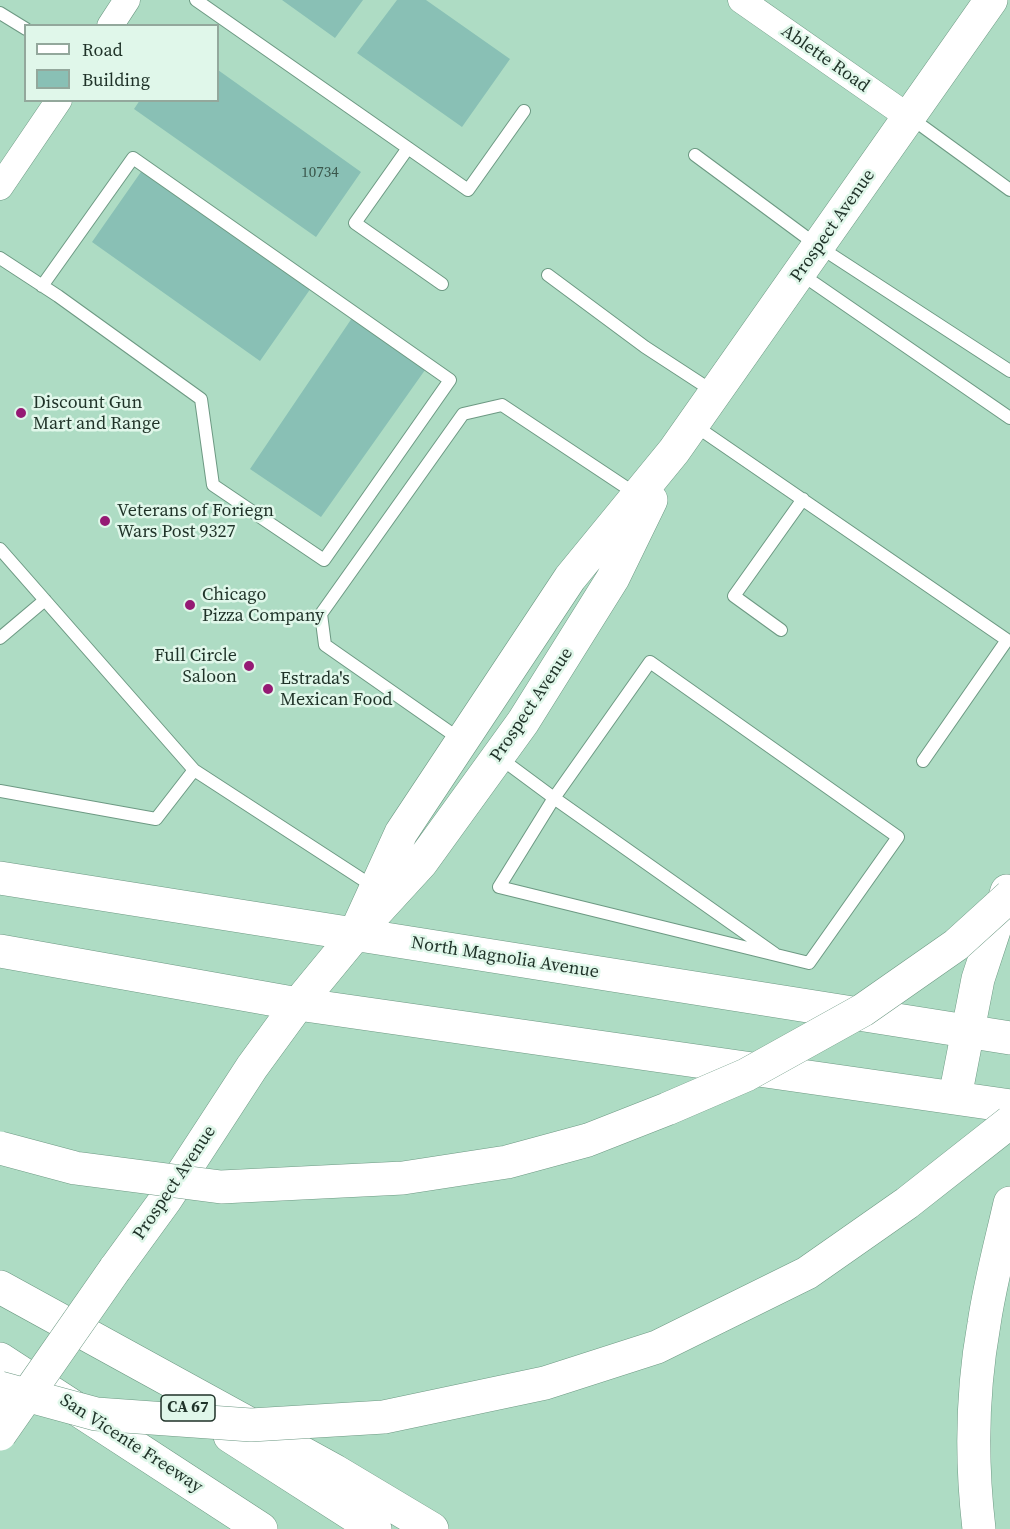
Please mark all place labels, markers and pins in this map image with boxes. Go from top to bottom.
place label: Discount Gun Mart and Range [33,392,160,434]
marker: Discount Gun Mart and Range [14,406,28,420]
place label: Veterans of Foriegn Wars Post 9327 [117,500,274,542]
marker: Veterans of Foriegn Wars Post 9327 [98,514,112,528]
place label: Chicago Pizza Company [202,584,324,626]
marker: Chicago Pizza Company [183,598,197,612]
place label: Full Circle Saloon [154,645,237,688]
marker: Full Circle Saloon [242,659,256,673]
place label: Estrada's Mexican Food [280,668,392,710]
marker: Estrada's Mexican Food [261,682,275,696]

